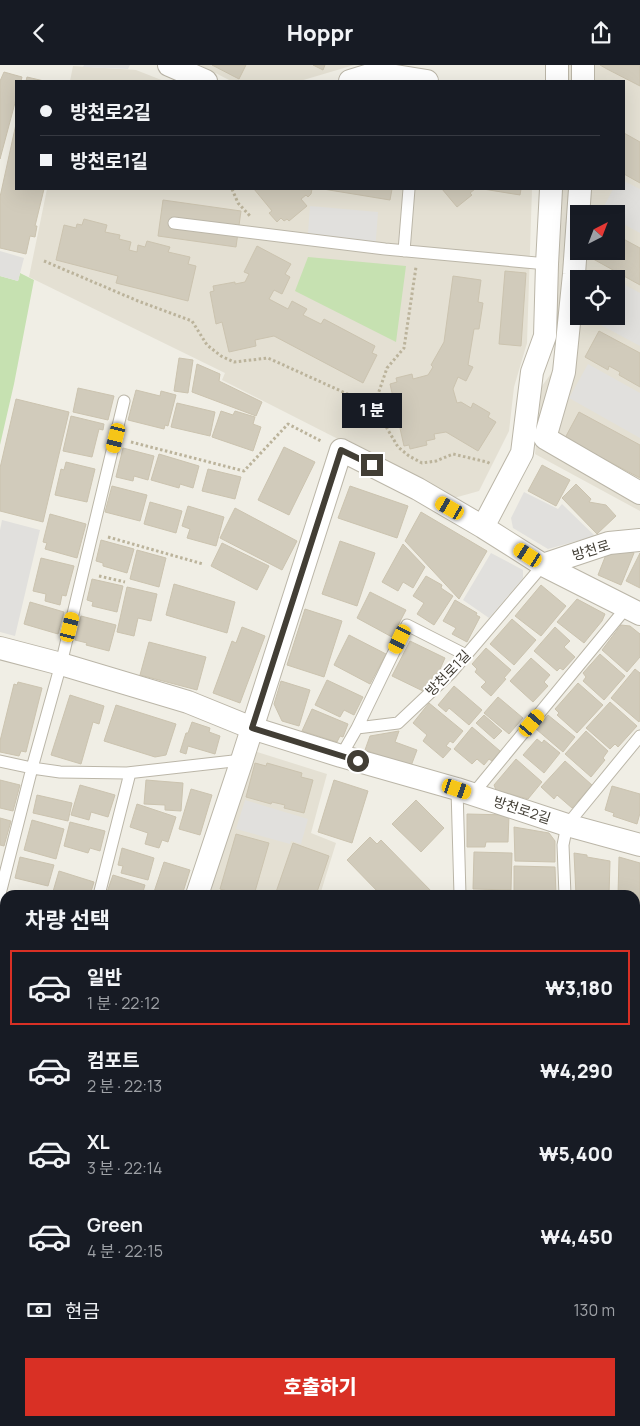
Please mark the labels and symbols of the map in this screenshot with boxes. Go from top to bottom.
north arrow [570,205,625,260]
callout: 1 분 [342,393,402,427]
car [105,422,126,454]
route end [361,454,383,476]
car [433,494,466,522]
street label: 방천로 [570,535,612,564]
car [511,541,544,569]
car [59,611,80,643]
car [386,622,413,656]
street label: 방천로1길 [421,646,474,700]
car [516,707,547,739]
route start [347,750,369,772]
car [440,777,473,801]
street label: 방천로2길 [491,791,553,828]

